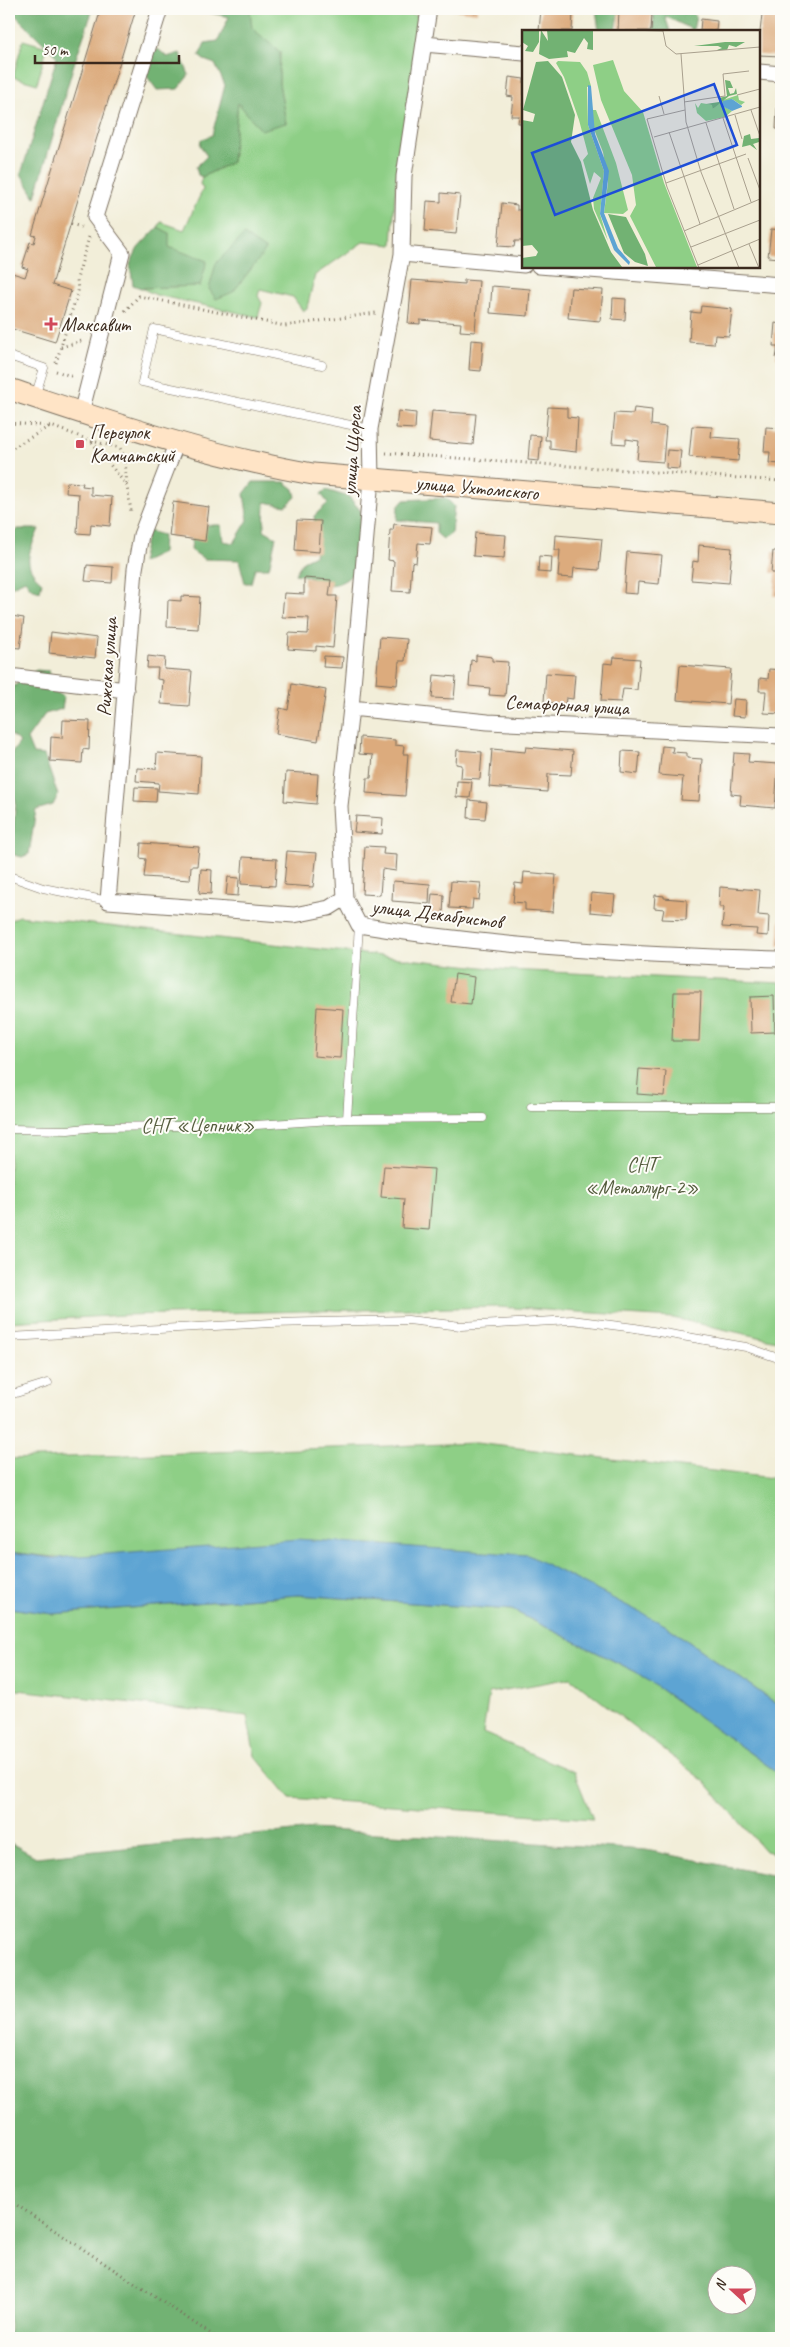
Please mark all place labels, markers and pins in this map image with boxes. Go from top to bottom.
place label: Максавит [61,312,132,337]
marker: Максавит [45,318,57,330]
place label: Переулок Камчатский [90,420,176,468]
marker: Переулок Камчатский [74,438,86,450]

